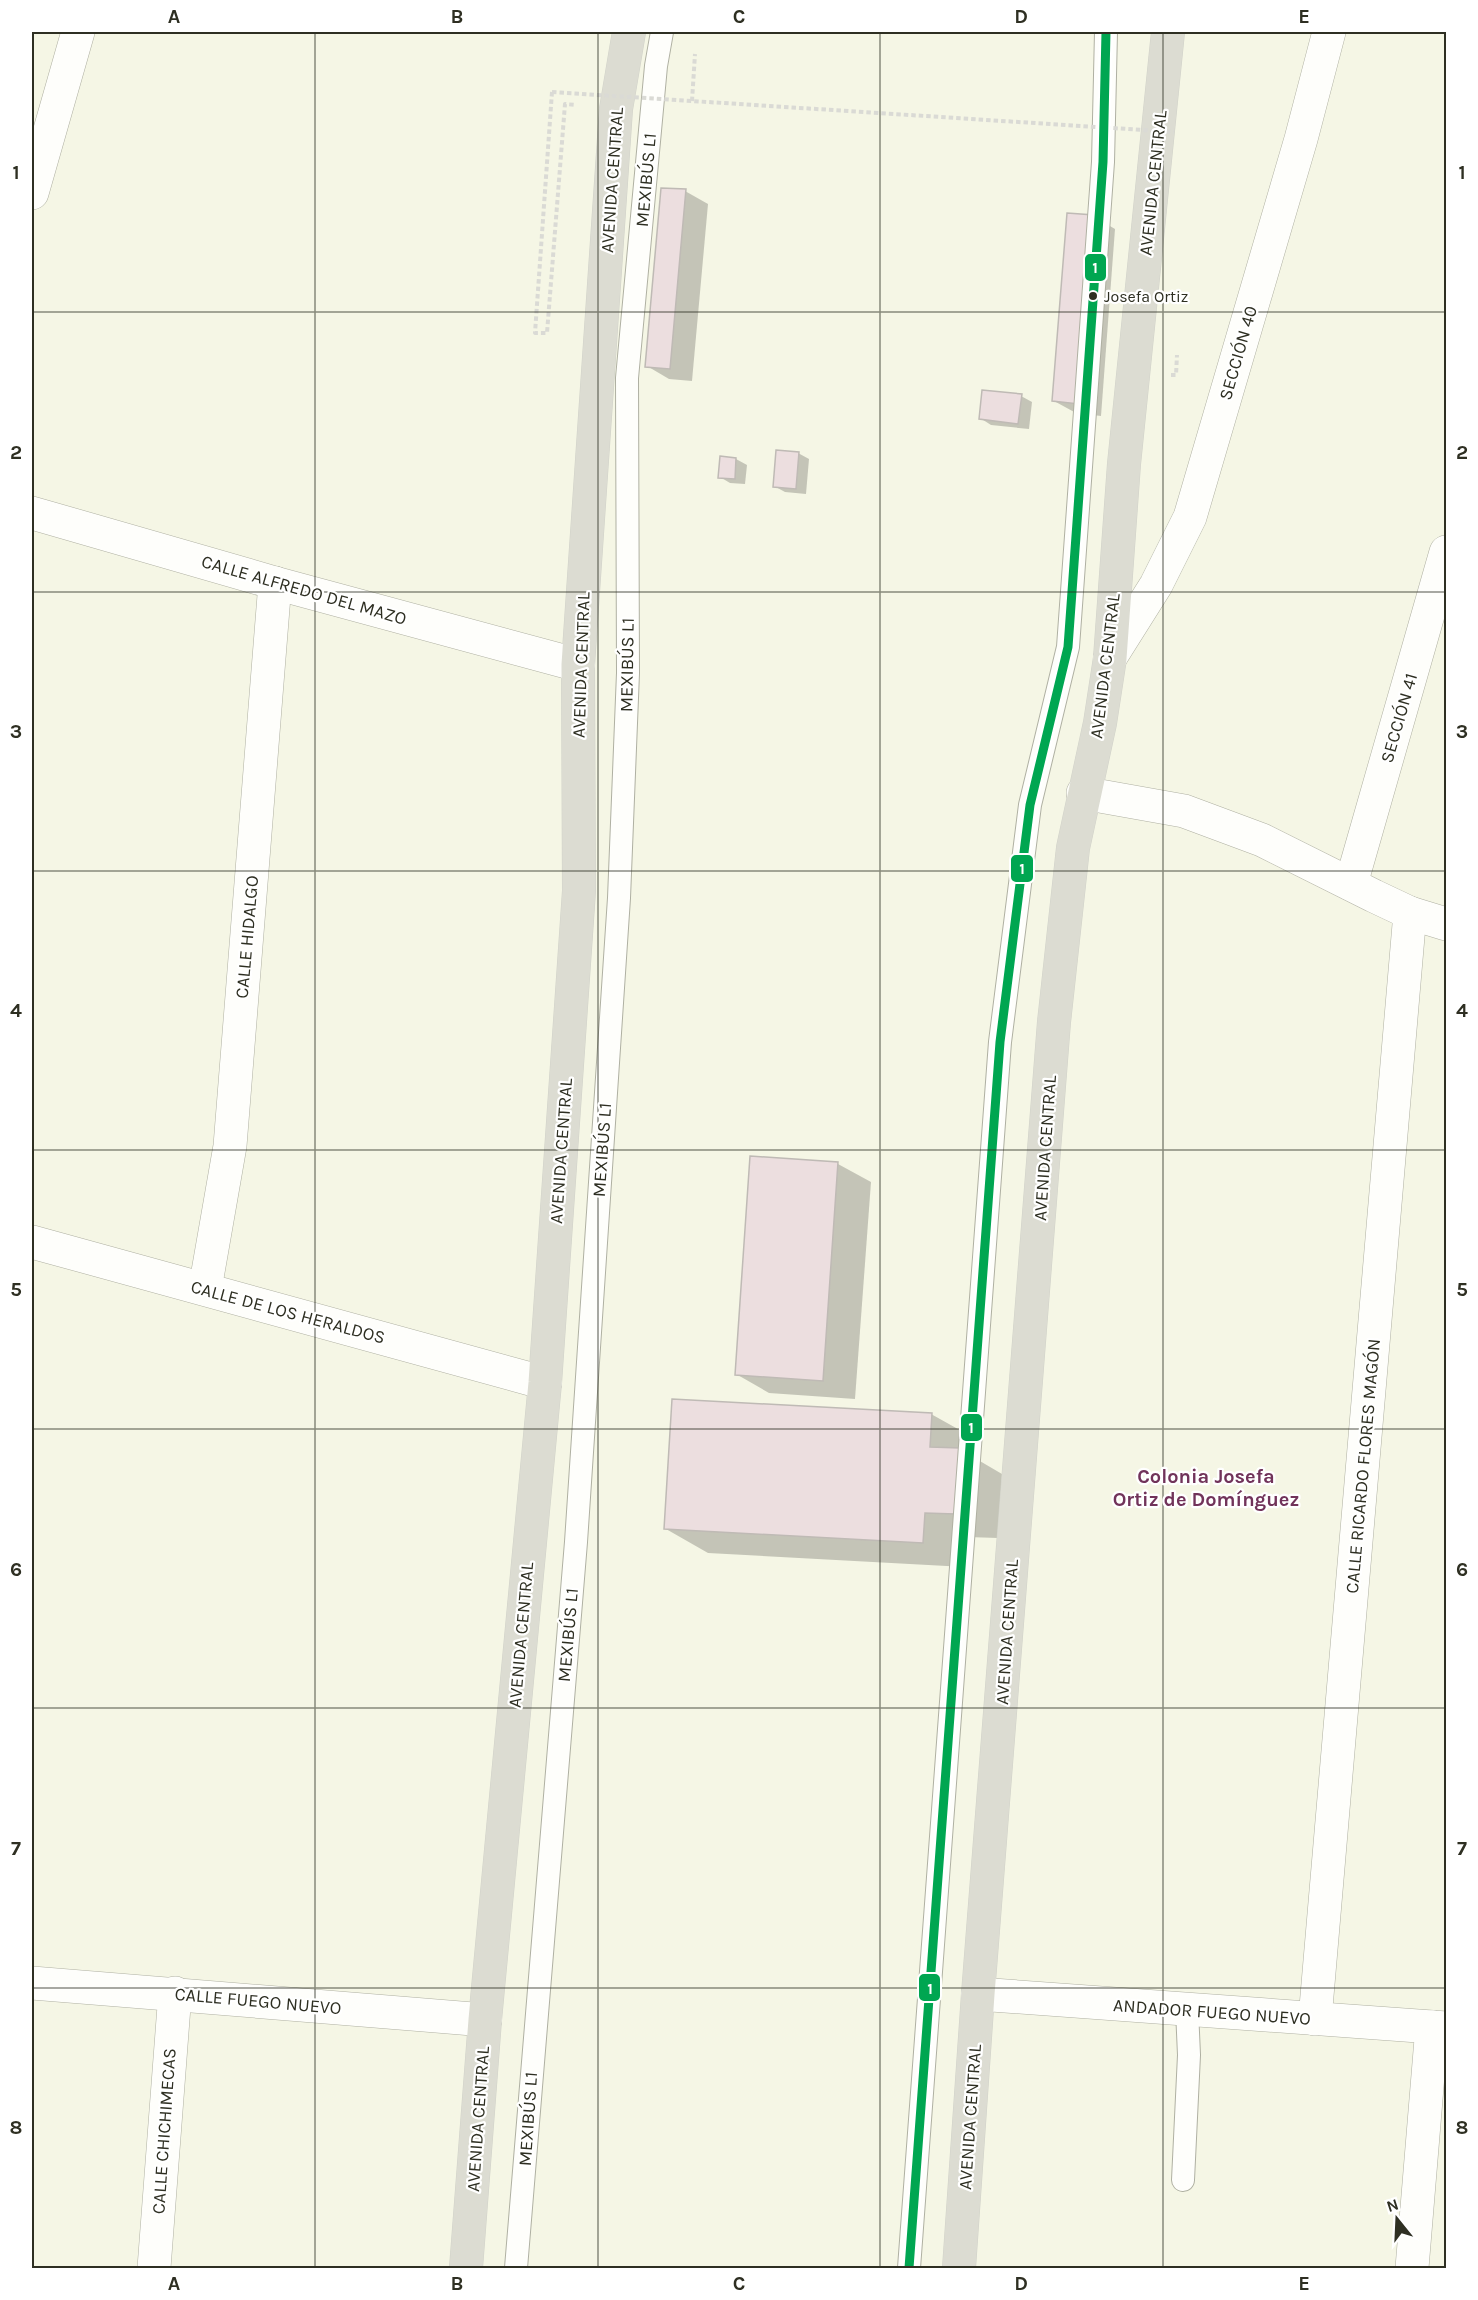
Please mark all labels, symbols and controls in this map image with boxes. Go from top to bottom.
text: A [168,5,181,28]
text: B [451,5,463,28]
text: C [733,5,745,28]
text: D [1014,5,1028,28]
text: E [1298,5,1310,28]
street label: AVENIDA CENTRAL [596,106,628,254]
street label: AVENIDA CENTRAL [1134,109,1172,257]
street label: MEXIBÚS L1 [630,132,661,228]
text: 1 [12,161,20,184]
text: 1 [1458,161,1466,184]
line badge: 1 [1084,253,1107,282]
text: 1 [1092,258,1098,277]
place label: Josefa Ortiz [1104,287,1188,306]
marker: Josefa Ortiz [1087,290,1099,302]
street label: SECCIÓN 40 [1213,303,1262,403]
text: 2 [10,441,22,464]
text: 2 [1456,441,1468,464]
street label: CALLE ALFREDO DEL MAZO [199,550,409,630]
street label: AVENIDA CENTRAL [567,591,595,738]
street label: AVENIDA CENTRAL [1085,592,1125,740]
street label: MEXIBÚS L1 [614,618,639,712]
street label: SECCIÓN 41 [1375,670,1422,765]
text: 3 [10,720,22,743]
text: 3 [1456,720,1468,743]
line badge: 1 [1010,854,1034,883]
text: 1 [1019,859,1025,878]
street label: CALLE HIDALGO [231,875,263,999]
text: 4 [10,999,22,1022]
text: 4 [1456,999,1468,1022]
street label: AVENIDA CENTRAL [1029,1074,1061,1222]
street label: AVENIDA CENTRAL [545,1077,577,1225]
street label: MEXIBÚS L1 [587,1102,616,1198]
street label: CALLE DE LOS HERALDOS [188,1275,388,1349]
text: 5 [10,1278,22,1301]
text: 5 [1456,1278,1468,1301]
street label: CALLE RICARDO FLORES MAGÓN [1340,1338,1385,1594]
line badge: 1 [960,1413,983,1442]
text: 1 [968,1418,974,1437]
district label: Colonia Josefa Ortiz de Domínguez [1113,1465,1299,1511]
text: 6 [10,1558,22,1581]
street label: AVENIDA CENTRAL [991,1558,1023,1706]
text: 6 [1456,1558,1468,1581]
street label: AVENIDA CENTRAL [504,1561,538,1709]
street label: MEXIBÚS L1 [552,1587,583,1683]
text: 7 [11,1837,21,1860]
text: 7 [1457,1837,1467,1860]
line badge: 1 [918,1973,941,2002]
text: 1 [927,1979,933,1998]
street label: CALLE FUEGO NUEVO [174,1983,342,2019]
street label: ANDADOR FUEGO NUEVO [1112,1994,1312,2030]
street label: AVENIDA CENTRAL [954,2043,986,2191]
street label: AVENIDA CENTRAL [462,2045,494,2193]
street label: CALLE CHICHIMECAS [147,2047,181,2215]
street label: MEXIBÚS L1 [513,2071,542,2167]
text: 8 [10,2116,22,2139]
text: 8 [1456,2116,1468,2139]
north arrow [1367,2189,1427,2249]
text: N [1384,2194,1401,2216]
text: A [168,2272,181,2295]
text: B [451,2272,463,2295]
text: C [733,2272,745,2295]
text: D [1014,2272,1028,2295]
text: E [1298,2272,1310,2295]

